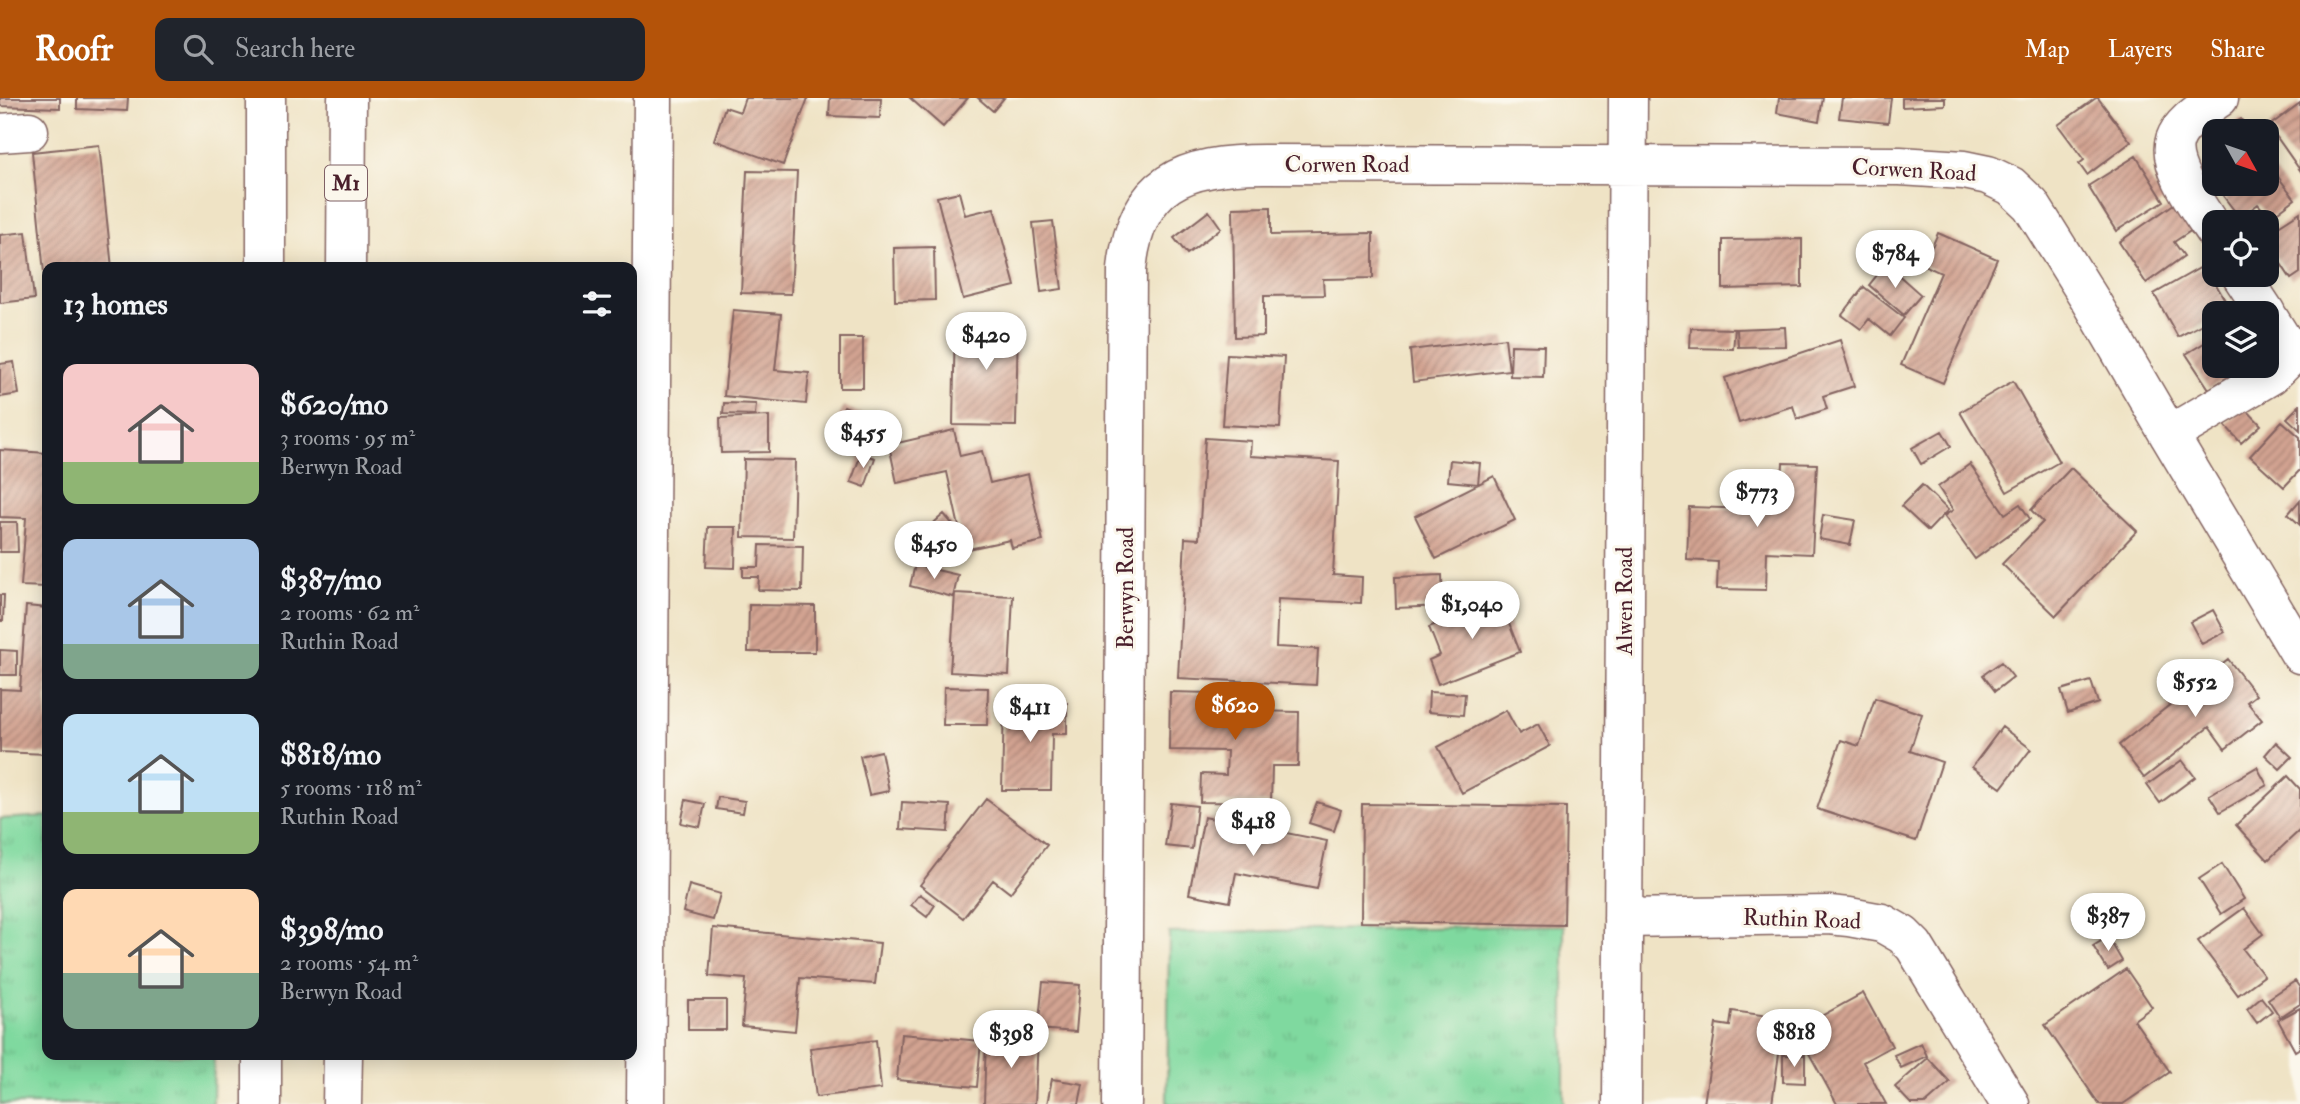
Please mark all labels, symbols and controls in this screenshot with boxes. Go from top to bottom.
search box [155,18,645,81]
text: Roofr [35,29,113,70]
icon: search [179,30,217,68]
text: Search here [235,33,355,65]
text: Map [2025,34,2070,65]
text: Layers [2108,34,2172,65]
text: Share [2210,34,2265,65]
north arrow [2202,119,2278,196]
map controls [2202,119,2279,378]
street label: Corwen Road [1285,150,1409,179]
street label: Corwen Road [1851,152,1977,188]
road number: M1 [325,166,367,200]
button: locate [2202,210,2279,287]
pin: $784 [1854,230,1936,290]
text: $784 [1872,238,1918,267]
icon: filters [578,285,616,323]
text: 13 homes [63,286,168,323]
button: layers [2202,301,2279,378]
pin: $420 [945,313,1027,372]
text: $420 [962,320,1010,349]
text: $620/mo [280,386,388,423]
icon: home [119,392,203,476]
pin: $455 [822,410,904,470]
text: $455 [840,418,886,447]
text: 3 rooms · 95 m² [280,423,415,452]
text: Berwyn Road [280,452,402,481]
pin: $773 [1716,470,1798,529]
text: $773 [1736,477,1778,506]
pin: $450 [893,522,975,581]
street label: Berwyn Road [1111,527,1140,649]
text: $450 [910,529,958,558]
street label: Alwen Road [1610,547,1639,656]
text: $387/mo [280,561,381,598]
icon: home [119,567,203,651]
pin: $1,040 [1415,582,1529,641]
text: $1,040 [1441,589,1503,618]
text: 2 rooms · 62 m² [280,598,419,627]
text: Ruthin Road [280,627,398,656]
pin: $552 [2154,660,2236,719]
text: $552 [2173,667,2217,696]
pin: $620 [1194,682,1276,742]
pin: $411 [989,684,1071,744]
text: $620 [1211,690,1259,719]
text: $411 [1009,692,1051,721]
text: $818/mo [280,736,381,773]
icon: home [119,742,203,826]
text: 5 rooms · 118 m² [280,773,422,802]
pin: $418 [1212,798,1294,858]
text: Ruthin Road [280,802,398,831]
text: $418 [1231,806,1275,835]
pin: $387 [2067,894,2149,953]
text: $387 [2086,901,2130,930]
street label: Ruthin Road [1742,902,1862,936]
text: $398/mo [280,911,383,948]
icon: home [119,917,203,1001]
text: 2 rooms · 54 m² [280,948,418,977]
text: Berwyn Road [280,977,402,1006]
pin: $398 [970,1010,1052,1070]
pin: $818 [1753,1010,1835,1069]
text: $818 [1773,1017,1815,1046]
text: $398 [989,1018,1033,1047]

